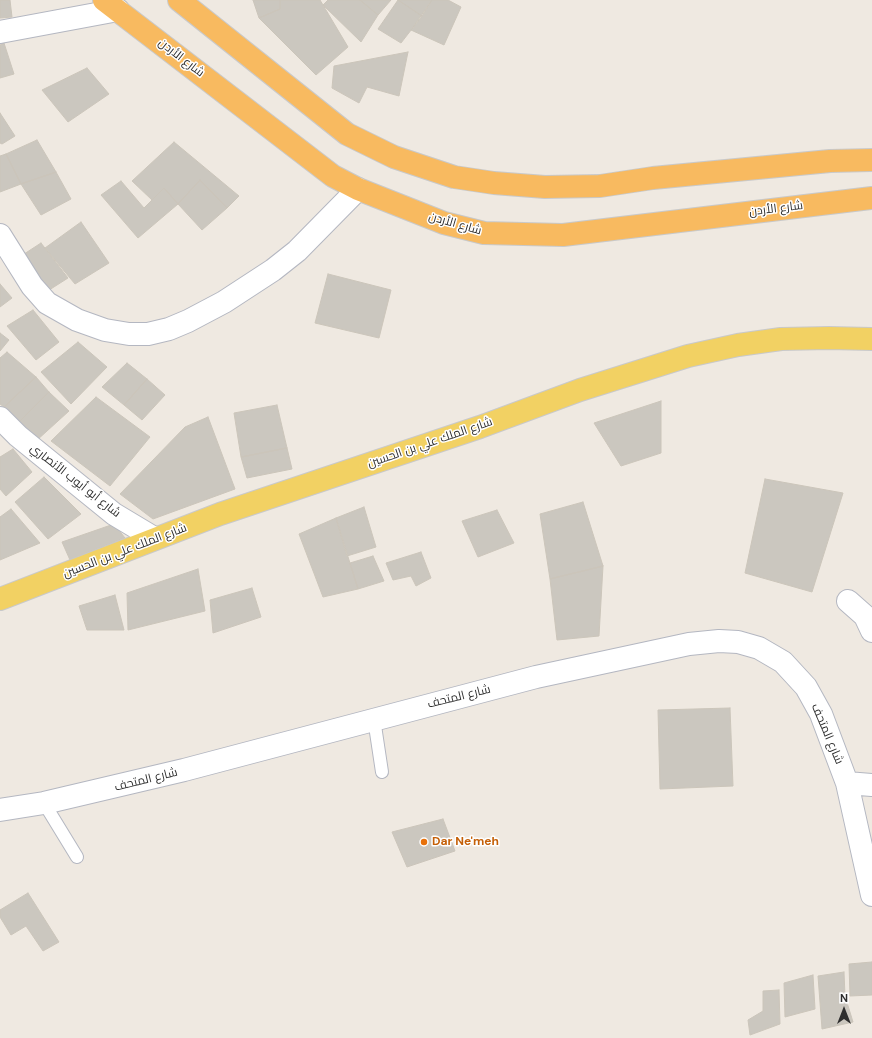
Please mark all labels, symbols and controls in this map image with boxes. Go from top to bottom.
street label: شارع الأردن [155,36,207,80]
street label: شارع الأردن [748,199,804,219]
street label: شارع الأردن [427,210,483,238]
street label: شارع الملك علي بن الحسين [366,415,494,471]
street label: شارع أبو أيوب الأنصاري [27,441,123,521]
street label: شارع الملك علي بن الحسين [61,521,189,581]
street label: شارع المتحف [426,682,492,712]
street label: شارع المتحف [808,702,846,766]
street label: شارع المتحف [113,765,179,795]
place label: Dar Ne'meh [432,835,499,849]
marker: Dar Ne'meh [419,837,429,847]
north arrow [824,990,864,1030]
text: N [840,991,848,1005]

